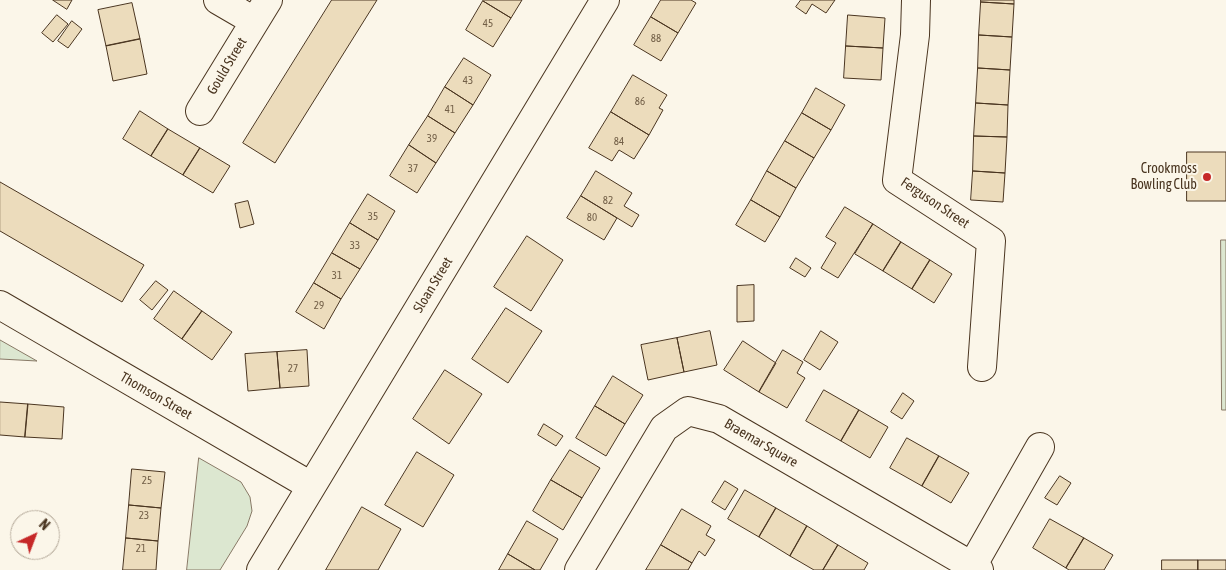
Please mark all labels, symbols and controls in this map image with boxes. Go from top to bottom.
house number: 45 [483,17,493,31]
house number: 88 [651,32,661,46]
street label: Gould Street [203,34,251,98]
house number: 43 [463,74,473,88]
house number: 86 [635,95,645,109]
house number: 41 [445,103,455,117]
house number: 39 [427,132,437,146]
house number: 84 [614,135,624,149]
place label: Crookmoss Bowling Club [1131,161,1197,193]
house number: 37 [408,162,418,176]
marker: Crookmoss Bowling Club [1201,171,1213,183]
street label: Ferguson Street [897,174,973,232]
house number: 82 [603,194,613,208]
house number: 35 [368,210,378,224]
house number: 80 [587,211,597,225]
house number: 33 [350,239,360,253]
street label: Sloan Street [410,254,456,316]
house number: 31 [332,269,342,283]
house number: 29 [314,299,324,313]
house number: 27 [288,362,298,376]
street label: Thomson Street [117,369,195,423]
street label: Braemar Square [721,415,801,471]
house number: 25 [142,474,152,488]
house number: 23 [139,509,149,523]
north arrow [10,510,60,560]
text: N [36,516,53,533]
house number: 21 [136,542,146,556]

